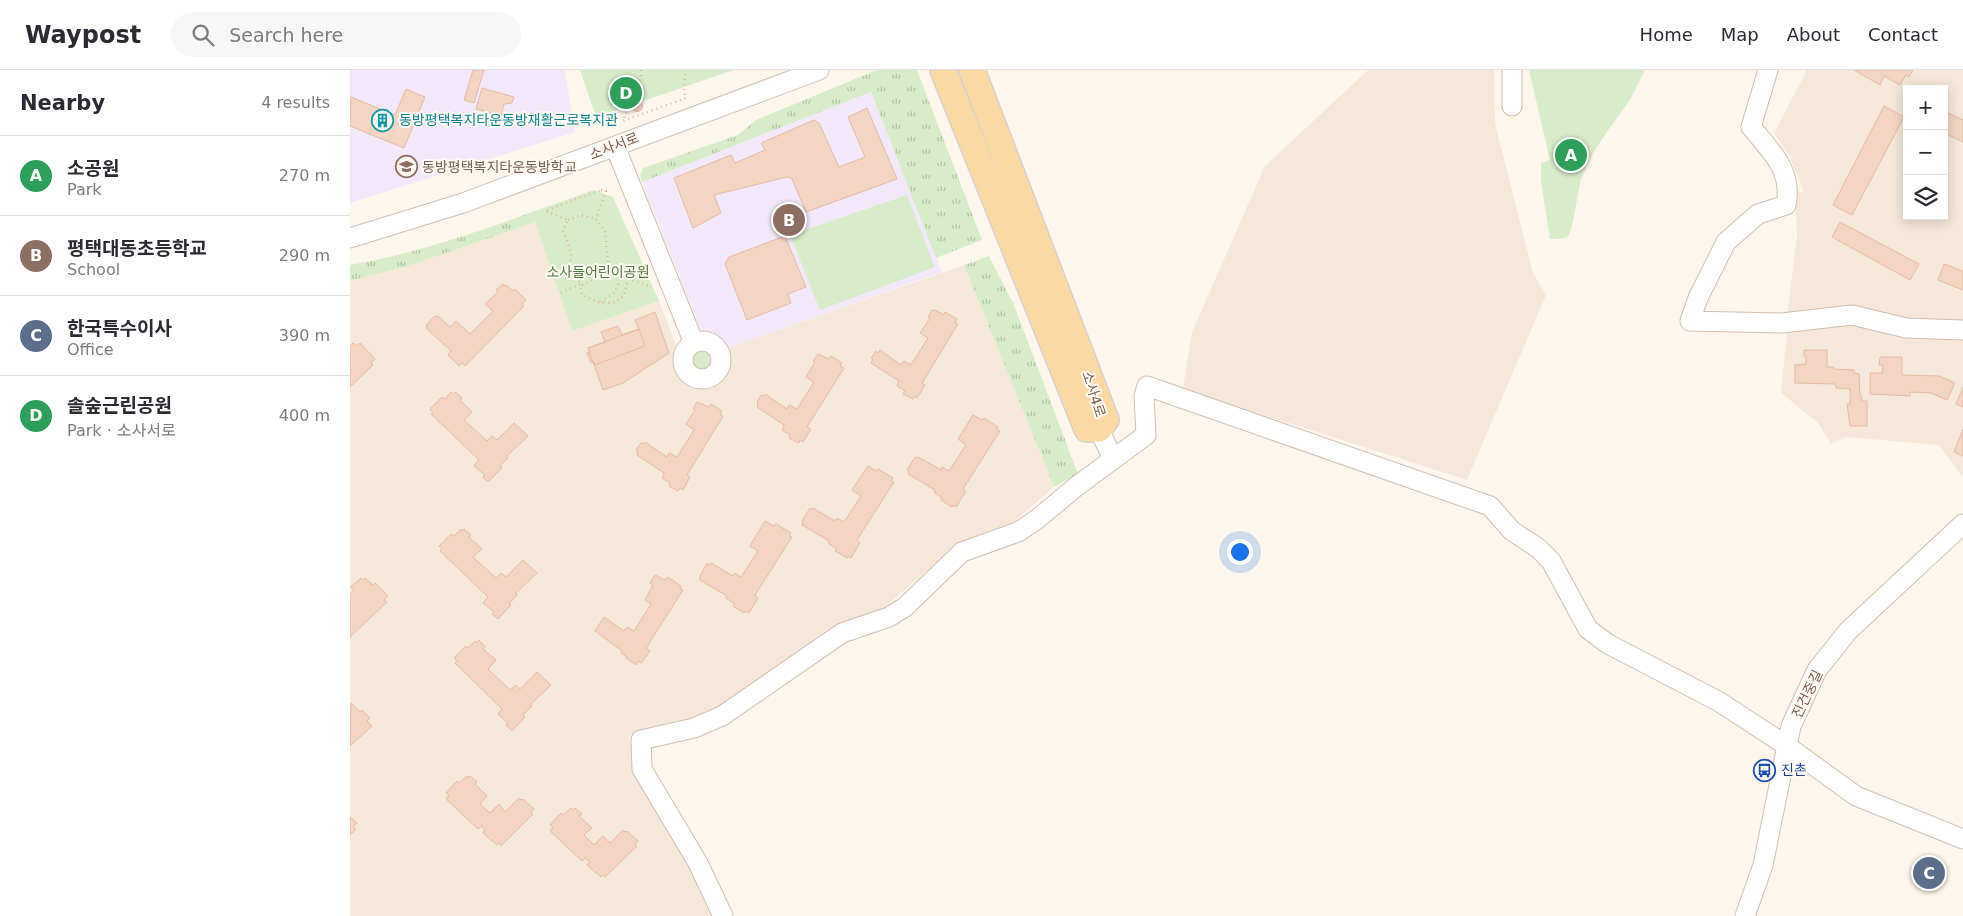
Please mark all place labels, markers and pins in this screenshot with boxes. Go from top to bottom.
pin: D [610,74,642,112]
building icon: 동방평택복지타운동방재활근로복지관 [371,108,395,132]
place label: 동방평택복지타운동방재활근로복지관 [399,112,618,128]
pin: A [1555,136,1587,174]
school or university icon: 동방평택복지타운동방학교 [394,155,418,179]
place label: 동방평택복지타운동방학교 [422,159,577,175]
pin: B [773,201,805,239]
bus stop icon: 진촌 [1753,758,1777,782]
place label: 진촌 [1781,762,1807,778]
pin: C [1913,854,1945,892]

